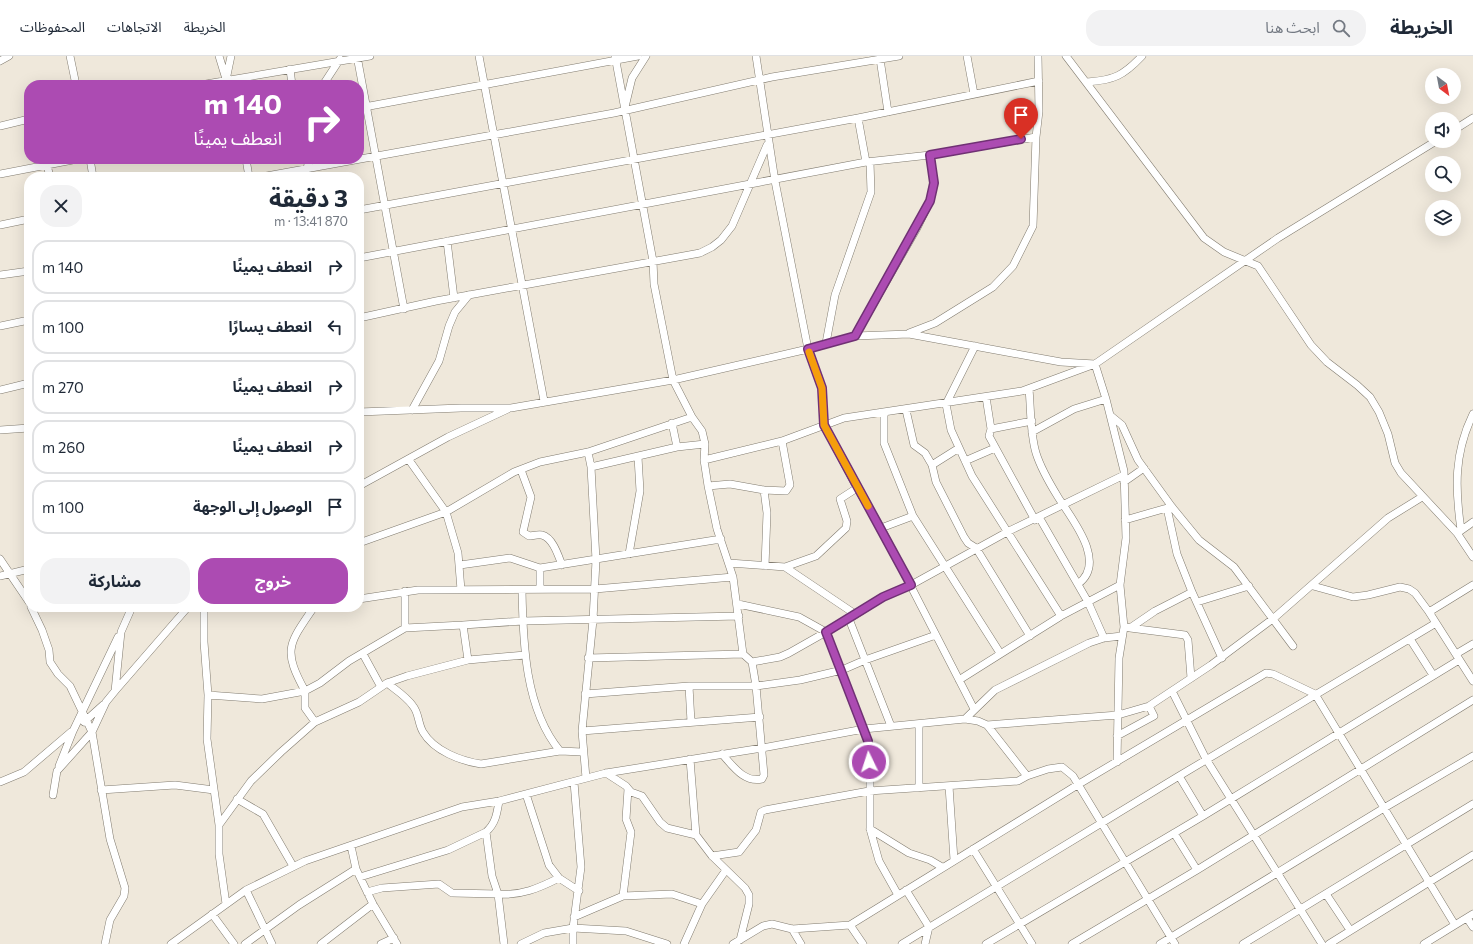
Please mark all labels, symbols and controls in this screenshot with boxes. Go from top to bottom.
search box [1086,10,1366,46]
text: الخريطة [1390,15,1453,38]
icon: search [1330,17,1352,39]
text: المحفوظات [20,18,85,35]
text: الاتجاهات [107,18,162,35]
text: الخريطة [184,18,226,35]
text: ابحث هنا [1265,18,1320,36]
north arrow [1425,68,1461,104]
map controls [1425,68,1461,236]
text: 140 m [204,86,282,120]
icon: right [296,96,348,148]
pin [1004,98,1038,139]
icon: arrive [1010,104,1032,126]
button: sound [1425,112,1461,148]
text: انعطف يمينًا [194,127,282,149]
button: search [1425,156,1461,192]
text: 3 دقيقة [269,183,348,212]
button: close [40,185,82,227]
button: layers [1425,200,1461,236]
text: 870 m · 13:41 [274,213,348,229]
icon: right [324,256,346,278]
text: انعطف يمينًا [232,257,312,275]
text: 140 m [42,258,83,276]
icon: left [324,316,346,338]
text: انعطف يسارًا [229,317,312,335]
text: 100 m [42,318,84,336]
icon: right [324,376,346,398]
text: انعطف يمينًا [232,377,312,395]
text: 270 m [42,378,84,396]
icon: right [324,436,346,458]
text: انعطف يمينًا [232,437,312,455]
text: 260 m [42,438,85,456]
icon: arrive [324,496,346,518]
text: الوصول إلى الوجهة [193,497,312,515]
text: 100 m [42,498,84,516]
button: مشاركة [40,558,190,604]
button: خروج [198,558,348,604]
position arrow [848,741,890,783]

